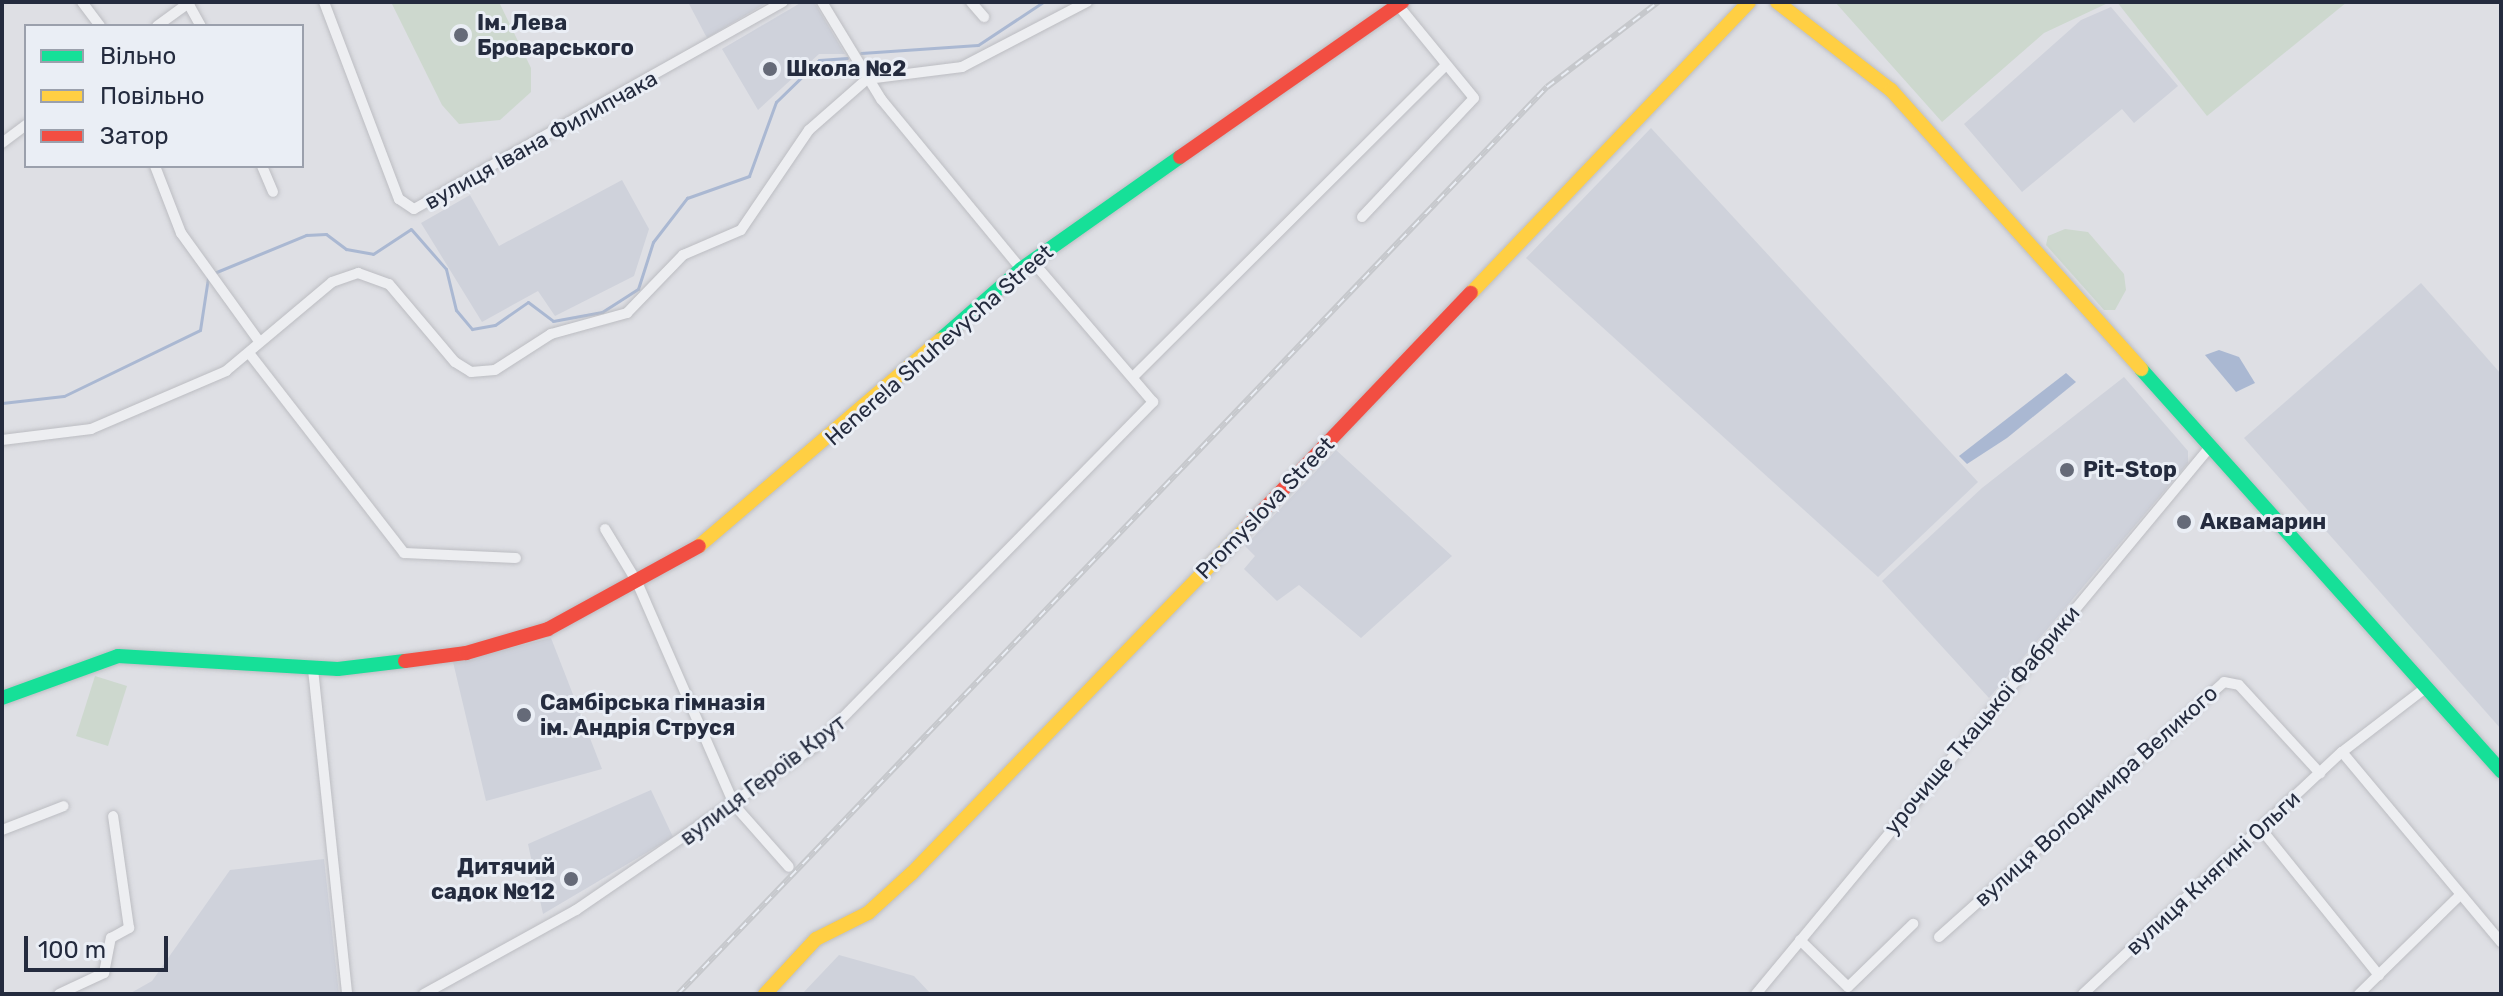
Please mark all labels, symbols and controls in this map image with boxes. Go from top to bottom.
place label: Ім. Лева Броварського [477,9,634,60]
legend [24,24,304,168]
marker: Ім. Лева Броварського [452,26,470,44]
text: Вільно [100,42,176,70]
place label: Школа №2 [786,56,906,82]
marker: Школа №2 [761,60,779,78]
street label: вулиця Івана Филипчака [420,65,662,215]
text: Повільно [100,82,205,110]
text: Затор [100,122,169,150]
street label: Henerela Shuhevycha Street [820,239,1058,451]
street label: Promyslova Street [1190,431,1340,585]
place label: Pit-Stop [2083,457,2177,483]
marker: Pit-Stop [2058,461,2076,479]
place label: Аквамарин [2200,509,2326,535]
marker: Аквамарин [2175,513,2193,531]
street label: урочище Ткацької Фабрики [1879,600,2085,840]
street label: вулиця Володимира Великого [1969,680,2223,912]
place label: Самбірська гімназія ім. Андрія Струся [540,689,765,740]
marker: Самбірська гімназія ім. Андрія Струся [515,706,533,724]
street label: вулиця Героїв Крут [675,709,851,851]
street label: вулиця Княгині Ольги [2120,785,2306,961]
place label: Дитячий садок №12 [431,853,555,904]
marker: Дитячий садок №12 [562,870,580,888]
scale bar [28,920,172,970]
text: 100 m [38,936,106,964]

